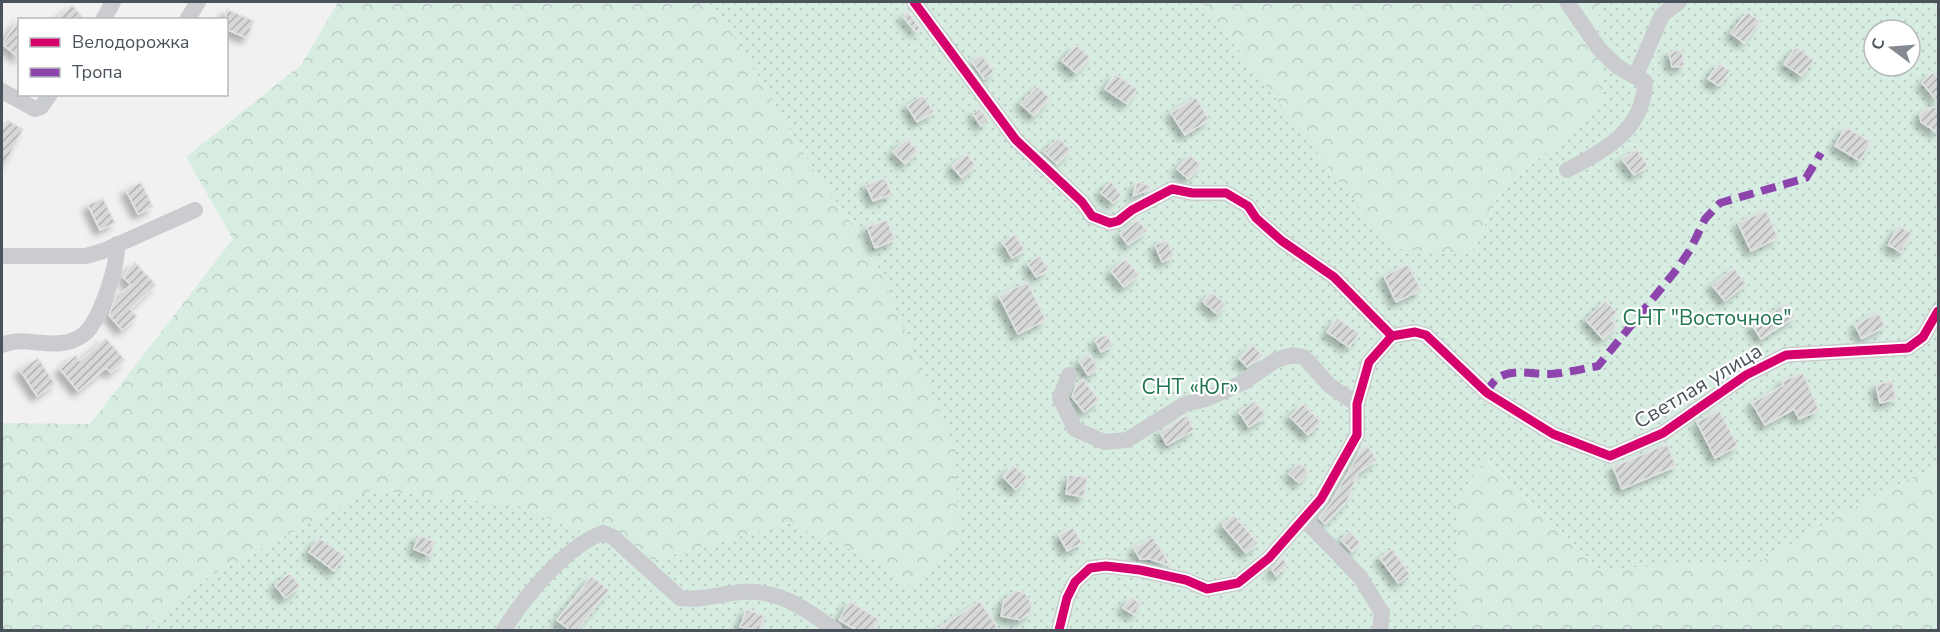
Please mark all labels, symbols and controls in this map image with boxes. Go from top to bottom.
legend [18,18,228,96]
north arrow [1862,18,1922,78]
text: Велодорожка [72,30,189,54]
text: С [1866,36,1891,52]
text: Тропа [72,60,123,84]
park label: СНТ "Восточное" [1623,304,1791,332]
street label: Светлая улица [1629,337,1767,435]
park label: СНТ «Юг» [1141,373,1239,401]

